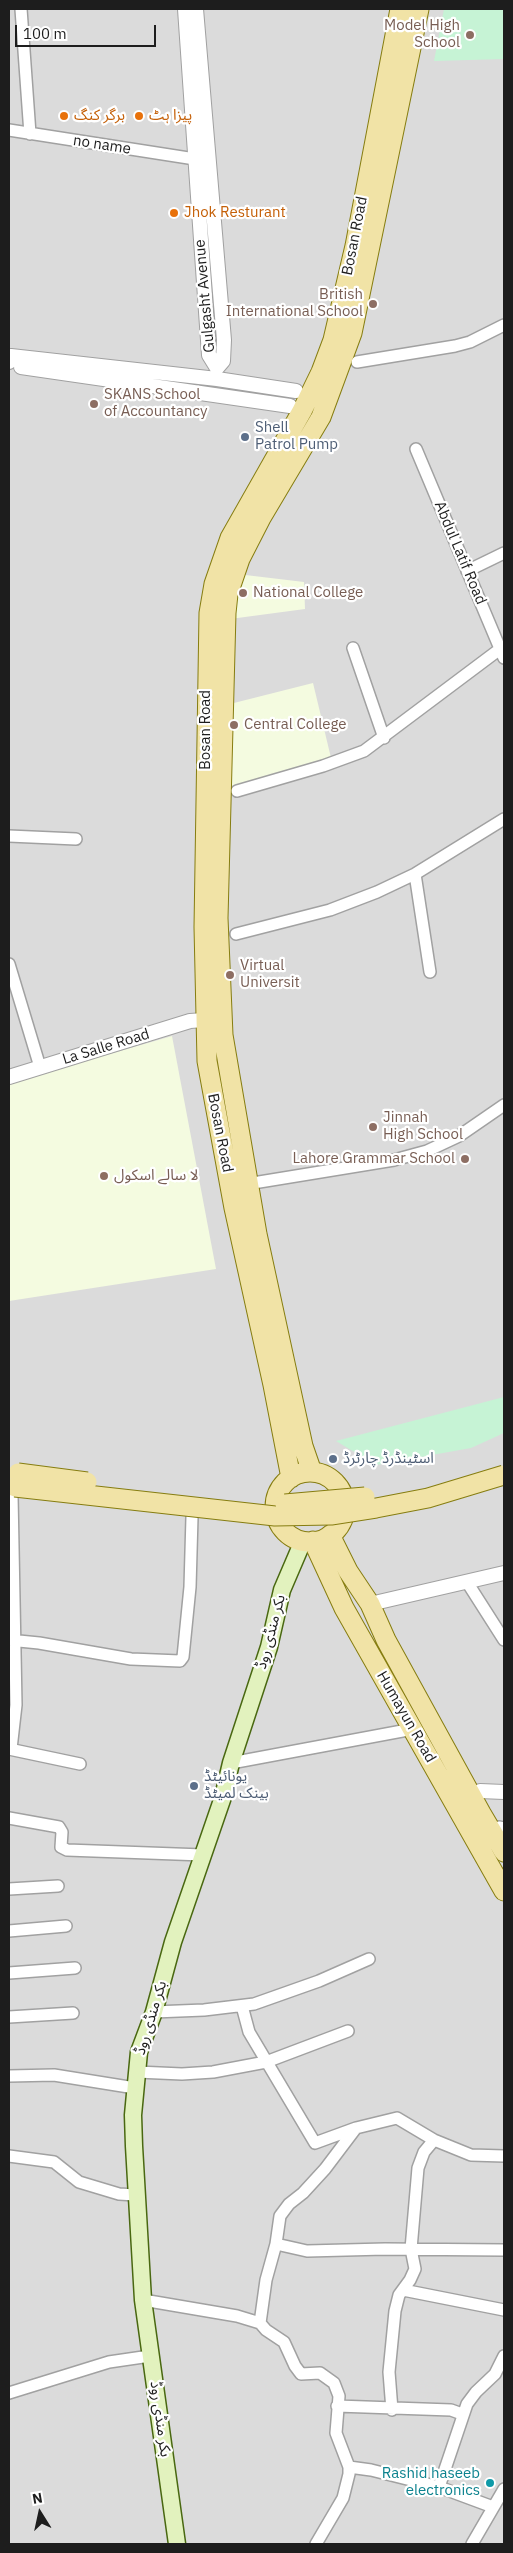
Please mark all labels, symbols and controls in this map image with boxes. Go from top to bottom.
scale bar [18,15,159,47]
place label: Model High School [384,17,460,52]
text: 100 m [23,24,67,43]
marker: Model High School [464,29,476,41]
place label: برگر کنگ [74,107,125,125]
place label: پیزا ہٹ [149,107,192,125]
marker: برگر کنگ [58,110,70,122]
marker: پیزا ہٹ [133,110,145,122]
street label: no name [72,132,132,158]
street label: Bosan Road [339,195,371,277]
place label: Jhok Resturant [184,204,286,222]
marker: Jhok Resturant [168,207,180,219]
street label: Gulgasht Avenue [191,239,219,353]
place label: British International School [226,286,363,321]
marker: British International School [367,298,379,310]
place label: SKANS School of Accountancy [104,386,207,421]
marker: SKANS School of Accountancy [88,398,100,410]
place label: Shell Patrol Pump [255,419,338,454]
marker: Shell Patrol Pump [239,431,251,443]
street label: Abdul Latif Road [430,499,490,607]
place label: National College [253,584,363,602]
marker: National College [237,587,249,599]
street label: Bosan Road [197,690,215,770]
place label: Central College [244,716,347,734]
marker: Central College [228,719,240,731]
place label: Virtual Universit [240,957,300,992]
marker: Virtual Universit [224,969,236,981]
street label: La Salle Road [60,1025,152,1069]
street label: Bosan Road [204,1092,236,1174]
place label: Jinnah High School [383,1109,463,1144]
marker: Jinnah High School [367,1121,379,1133]
place label: Lahore Grammar School [293,1150,455,1168]
marker: Lahore Grammar School [459,1153,471,1165]
place label: لا سالے اسکول [114,1167,199,1185]
marker: لا سالے اسکول [98,1170,110,1182]
place label: اسٹینڈرڈ چارٹرڈ [343,1450,434,1468]
marker: اسٹینڈرڈ چارٹرڈ [327,1453,339,1465]
street label: بکر منڈی روڈ [252,1593,290,1671]
street label: Humayun Road [373,1668,439,1766]
place label: یونائیٹڈ بینک لمیٹڈ [204,1768,269,1803]
marker: یونائیٹڈ بینک لمیٹڈ [188,1780,200,1792]
street label: بکر منڈی روڈ [131,1979,171,2057]
street label: بکر منڈی روڈ [146,2380,174,2458]
place label: Rashid haseeb electronics [382,2465,480,2500]
marker: Rashid haseeb electronics [484,2477,496,2489]
north arrow [15,2488,65,2538]
text: N [31,2488,44,2508]

